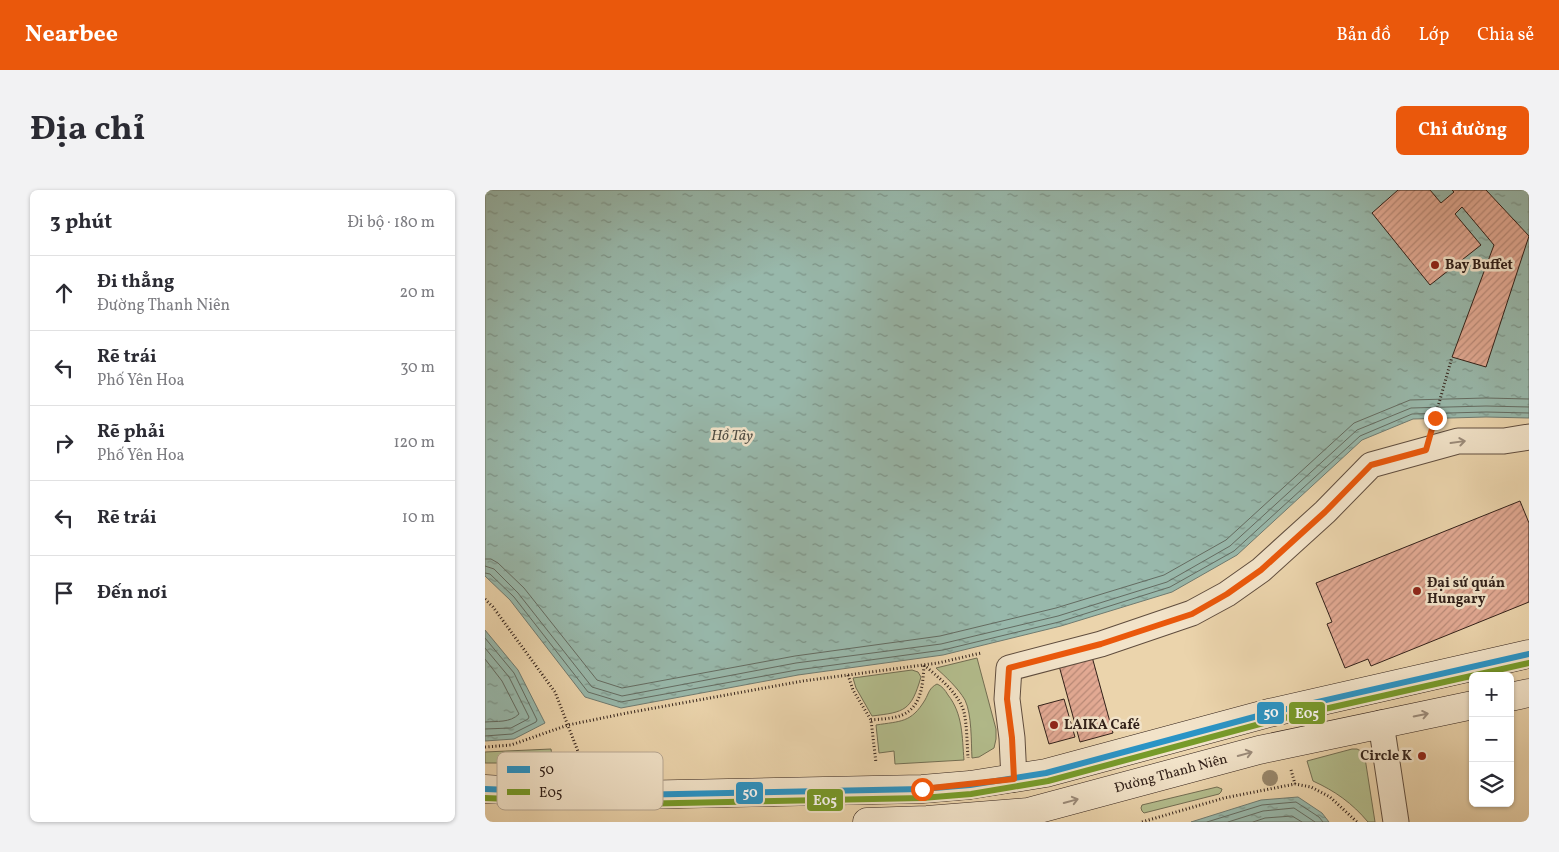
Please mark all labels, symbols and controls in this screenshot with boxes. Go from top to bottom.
text: Nearbee [25,18,118,52]
text: Bản đồ [1337,23,1391,48]
text: Lớp [1419,23,1449,48]
text: Chia sẻ [1477,23,1534,48]
text: Địa chỉ [30,106,145,154]
button: Chỉ đường [1396,106,1529,155]
text: 3 phút [50,208,112,237]
text: Đi bộ · 180 m [347,212,435,234]
place label: Bay Buffet [1445,256,1513,275]
marker: Bay Buffet [1429,259,1441,271]
text: Đi thẳng [97,269,174,295]
icon: ahead [50,279,78,307]
text: 20 m [400,282,435,304]
text: Đường Thanh Niên [97,295,230,317]
text: Rẽ trái [97,344,157,370]
icon: left [50,354,78,382]
text: 30 m [400,357,435,379]
text: Phố Yên Hoa [97,370,185,392]
route end [1424,407,1447,430]
text: Rẽ phải [97,419,165,445]
water label: Hồ Tây [711,426,753,447]
icon: right [50,429,78,457]
text: 120 m [393,432,435,454]
one-way arrow [1450,437,1466,447]
text: Phố Yên Hoa [97,445,185,467]
icon: left [50,504,78,532]
text: Rẽ trái [97,505,157,531]
text: 10 m [402,507,435,529]
place label: Đại sứ quán Hungary [1427,574,1505,609]
icon: arrive [50,579,78,607]
text: Đến nơi [97,580,167,606]
marker: Đại sứ quán Hungary [1411,585,1423,597]
map controls [1469,672,1514,807]
button: + [1469,672,1514,717]
line badge: 50 [1256,701,1285,725]
line badge: E05 [1288,701,1326,725]
text: 50 [1263,704,1279,723]
text: E05 [1295,705,1319,724]
one-way arrow [1412,710,1428,719]
place label: LAIKA Café [1064,716,1140,735]
button: − [1469,717,1514,762]
marker: LAIKA Café [1048,719,1060,731]
place label: Circle K [1360,747,1412,766]
one-way arrow [1236,748,1252,758]
street label: Đường Thanh Niên [1112,750,1230,798]
marker: Circle K [1416,750,1428,762]
legend [497,752,663,810]
text: 50 [539,761,554,780]
button: layers [1469,762,1514,807]
route start [911,778,934,801]
line badge: 50 [735,781,764,805]
text: E05 [539,784,562,803]
text: 50 [742,784,758,803]
line badge: E05 [806,788,844,812]
text: E05 [813,792,837,811]
one-way arrow [1063,796,1079,806]

